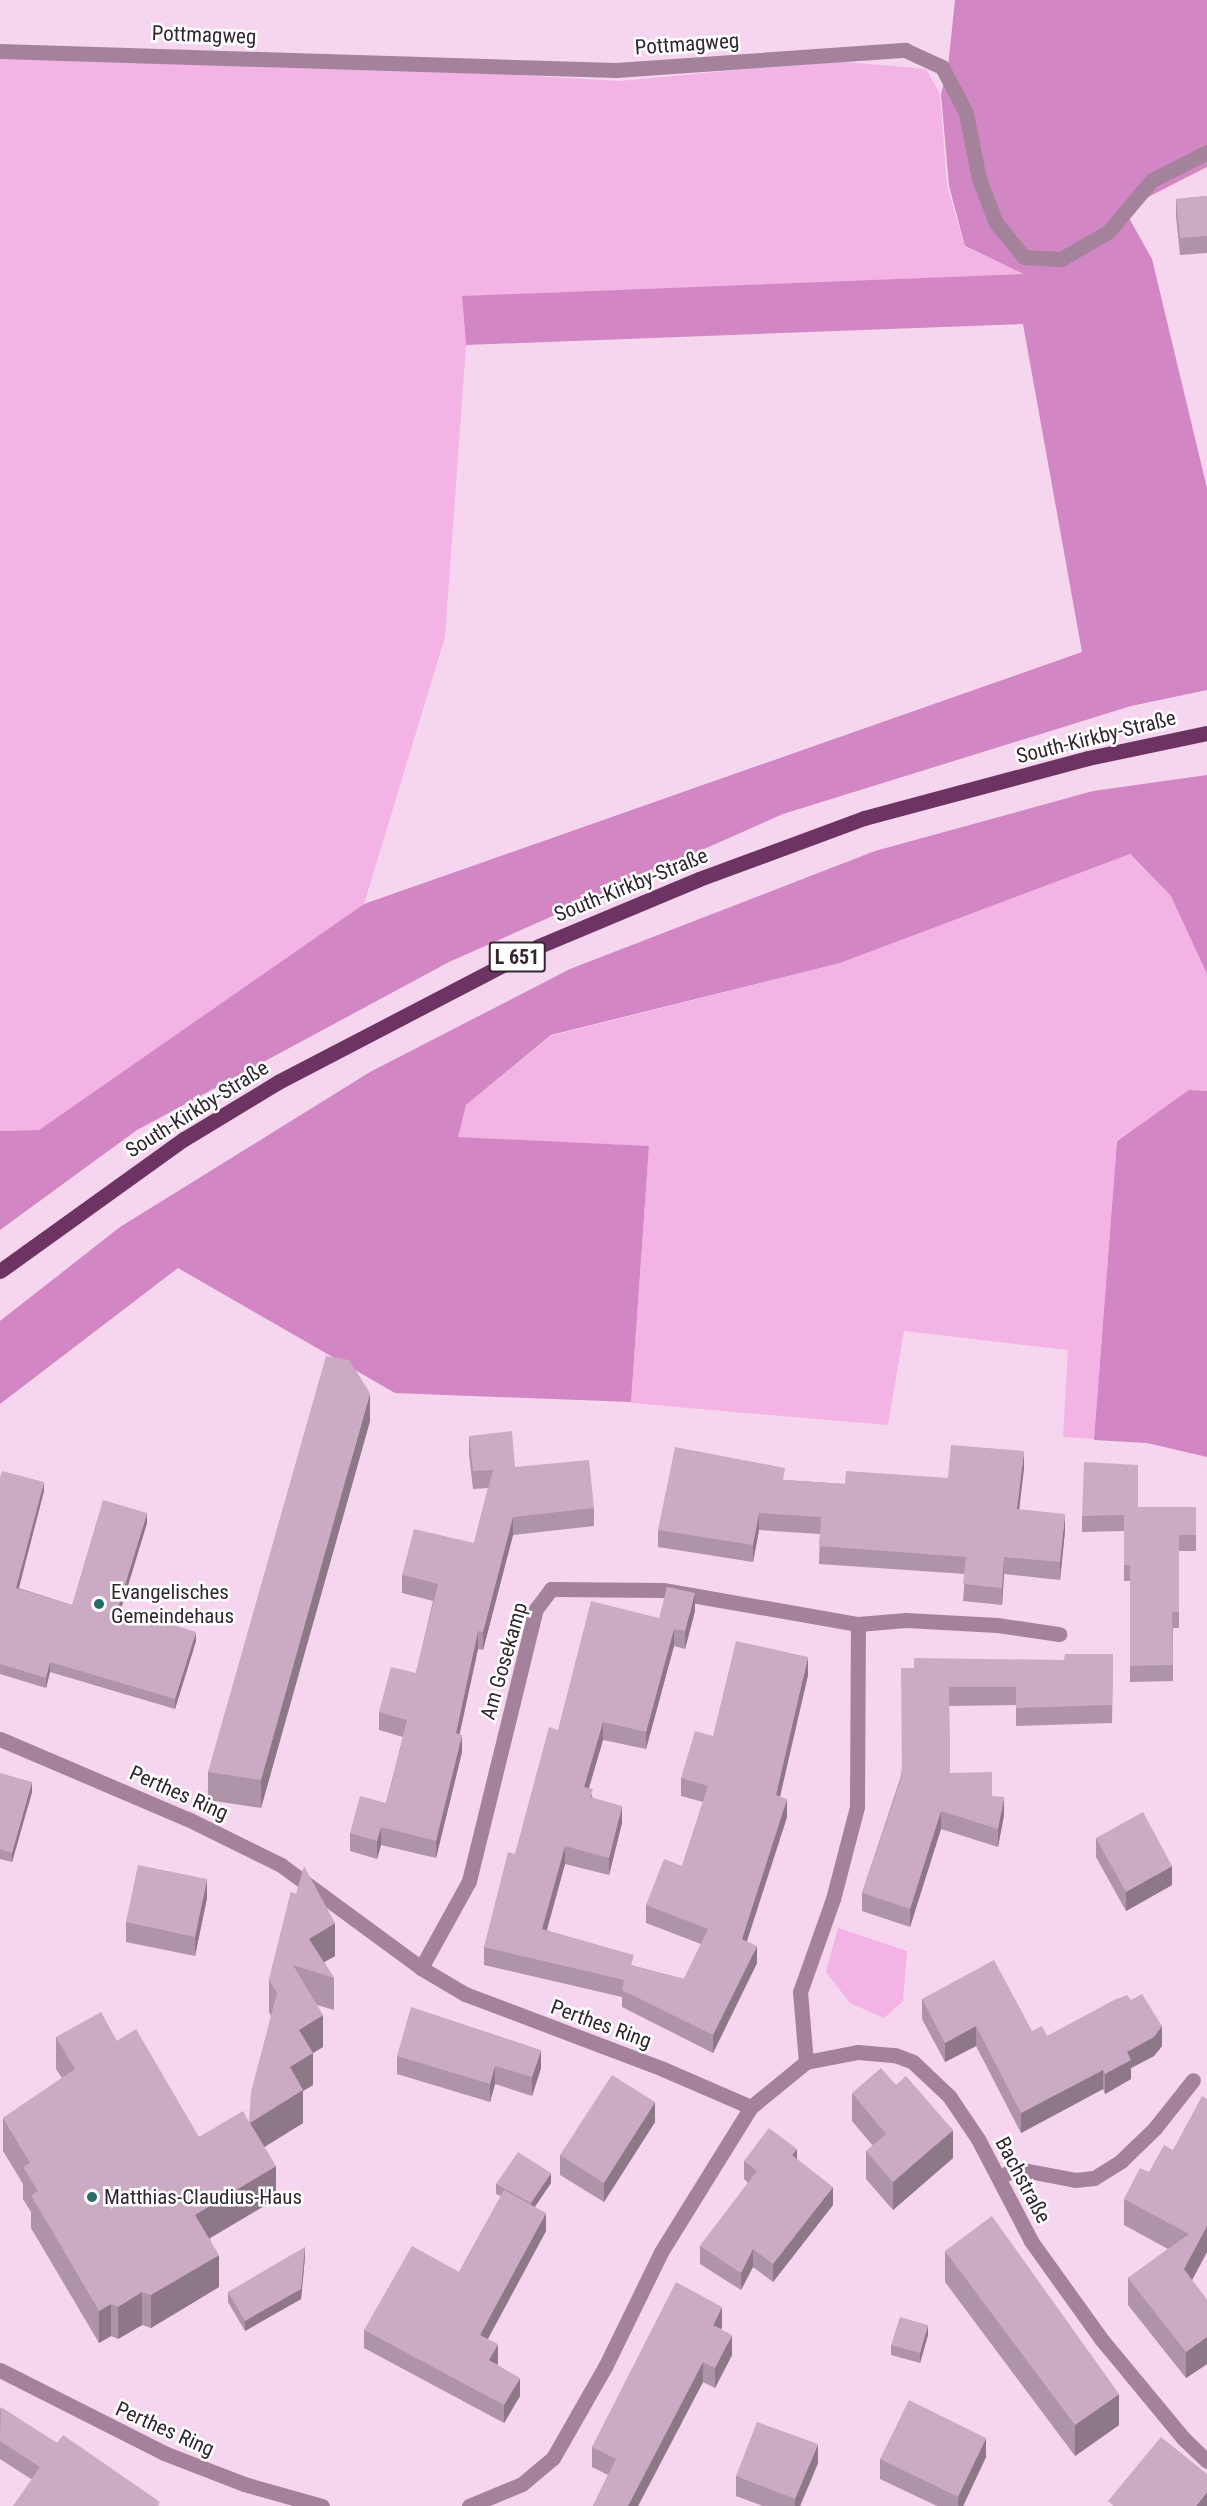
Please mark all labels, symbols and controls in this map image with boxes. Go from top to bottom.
street label: Pottmagweg [151,21,257,49]
street label: Pottmagweg [634,28,740,60]
street label: South-Kirkby-Straße [1014,705,1178,769]
street label: South-Kirkby-Straße [551,843,711,927]
road number: L 651 [488,940,546,974]
street label: South-Kirkby-Straße [121,1055,273,1163]
place label: Evangelisches Gemeindehaus [111,1579,234,1629]
marker: Evangelisches Gemeindehaus [92,1597,106,1611]
street label: Am Gosekamp [475,1599,533,1723]
street label: Perthes Ring [126,1760,232,1826]
street label: Perthes Ring [547,1994,655,2054]
street label: Bachstraße [990,2133,1056,2227]
place label: Matthias-Claudius-Haus [104,2184,302,2210]
marker: Matthias-Claudius-Haus [85,2190,99,2204]
street label: Perthes Ring [112,2396,218,2462]

